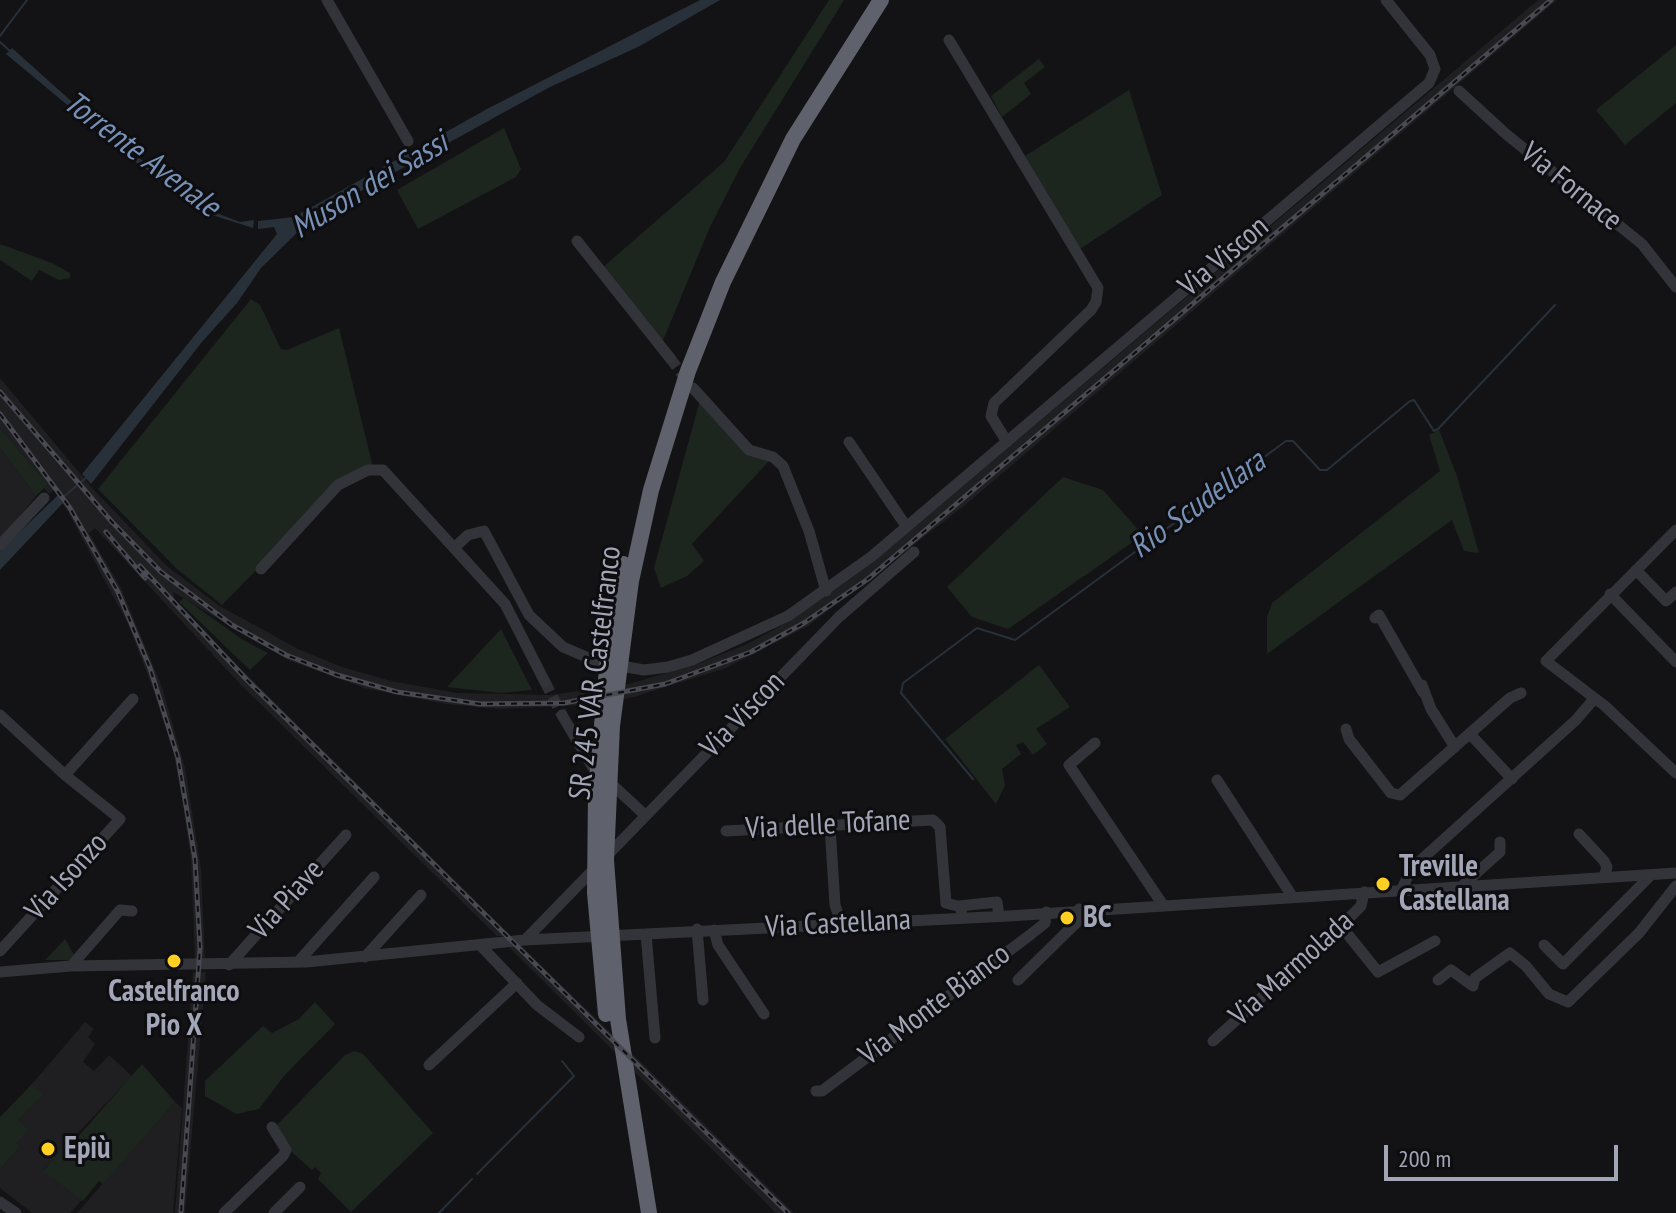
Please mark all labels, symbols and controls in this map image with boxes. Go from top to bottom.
water label: Torrente Avenale [55,84,227,226]
water label: Muson dei Sassi [285,124,455,248]
street label: Via Fornace [1513,135,1629,239]
street label: Via Viscon [1172,209,1276,305]
water label: Rio Scudellara [1123,443,1273,567]
street label: SR 245 VAR Castelfranco [563,544,629,802]
street label: Via Viscon [693,665,793,765]
street label: Via delle Tofane [745,803,911,847]
street label: Via Isonzo [18,826,116,928]
place label: Treville Castellana [1399,849,1510,920]
street label: Via Piave [242,853,332,947]
marker: Treville Castellana [1374,875,1392,893]
place label: BC [1083,900,1111,936]
street label: Via Castellana [764,902,912,946]
street label: Via Marmolada [1223,904,1361,1034]
marker: BC [1058,909,1076,927]
street label: Via Monte Bianco [852,937,1018,1073]
marker: Castelfranco Pio X [165,952,183,970]
place label: Castelfranco Pio X [108,974,240,1044]
scale bar [1388,1129,1622,1179]
place label: Epiù [64,1131,110,1167]
marker: Epiù [39,1140,57,1158]
text: 200 m [1398,1143,1451,1174]

